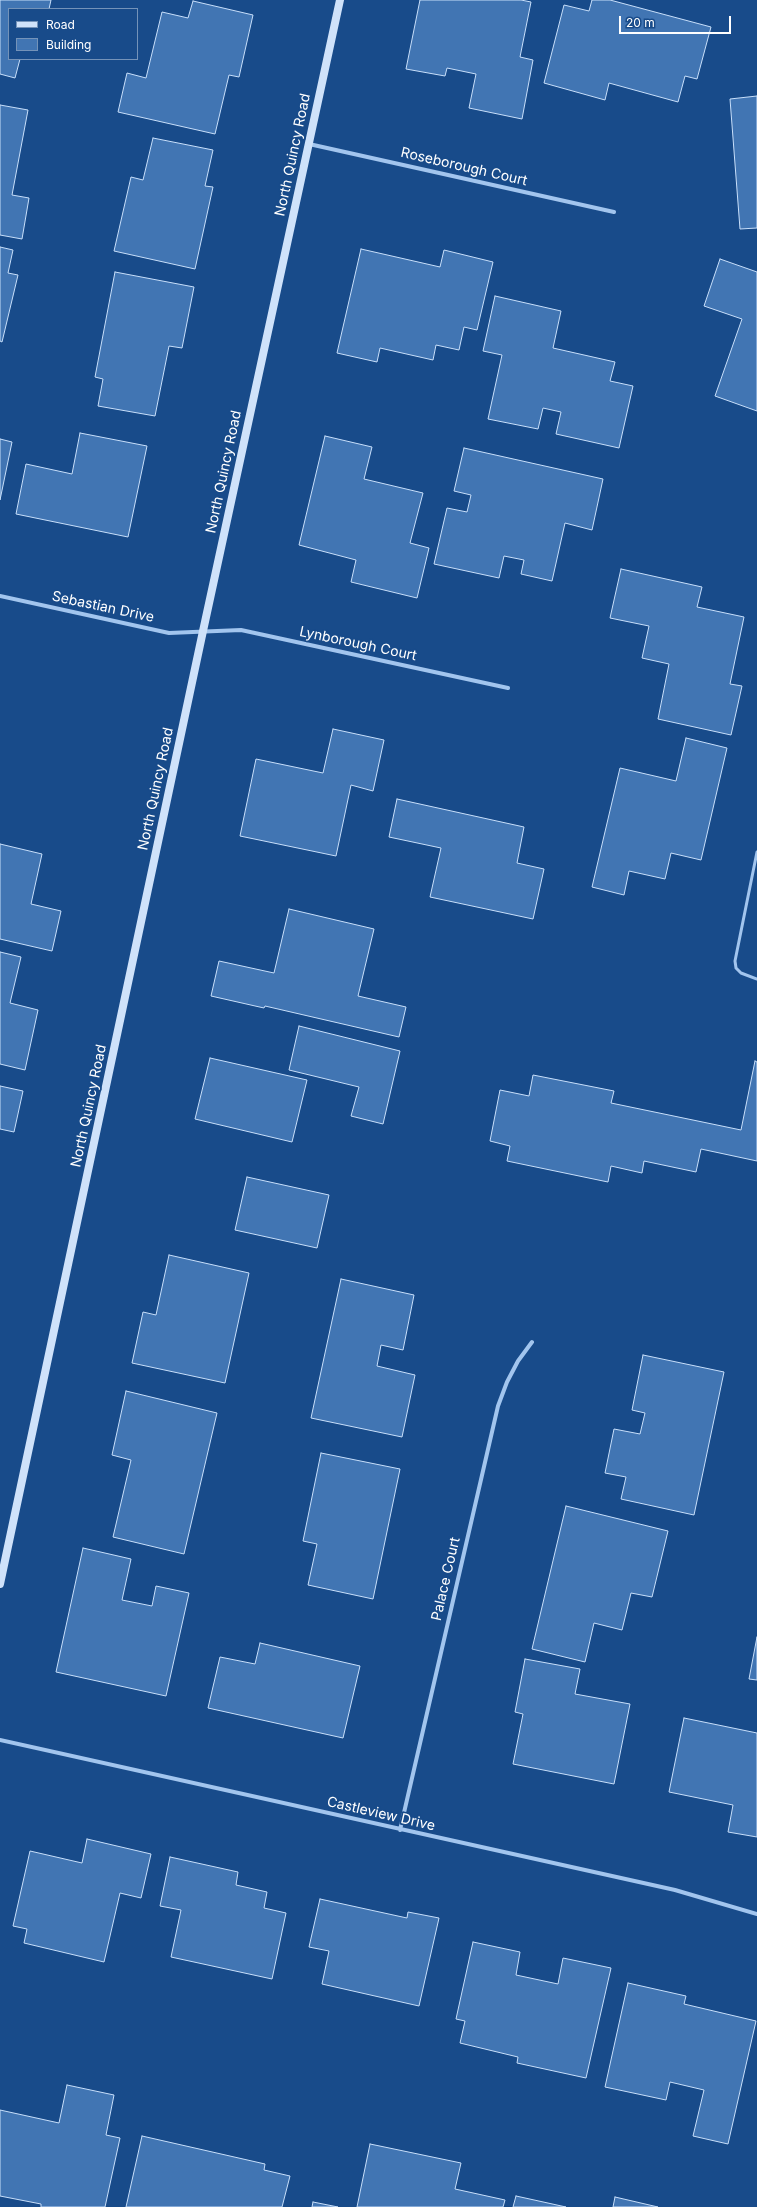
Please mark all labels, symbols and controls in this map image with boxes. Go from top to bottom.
legend [8,8,138,60]
scale bar [621,8,733,34]
text: 20 m [626,15,655,30]
text: Road [46,17,75,32]
text: Building [46,37,91,52]
street label: North Quincy Road [272,92,314,218]
street label: Roseborough Court [399,144,529,190]
street label: North Quincy Road [203,409,245,535]
street label: Sebastian Drive [50,588,156,626]
street label: Lynborough Court [298,623,418,665]
street label: North Quincy Road [135,726,177,852]
street label: North Quincy Road [68,1043,110,1169]
street label: Palace Court [428,1536,464,1622]
street label: Castleview Drive [325,1793,437,1835]

